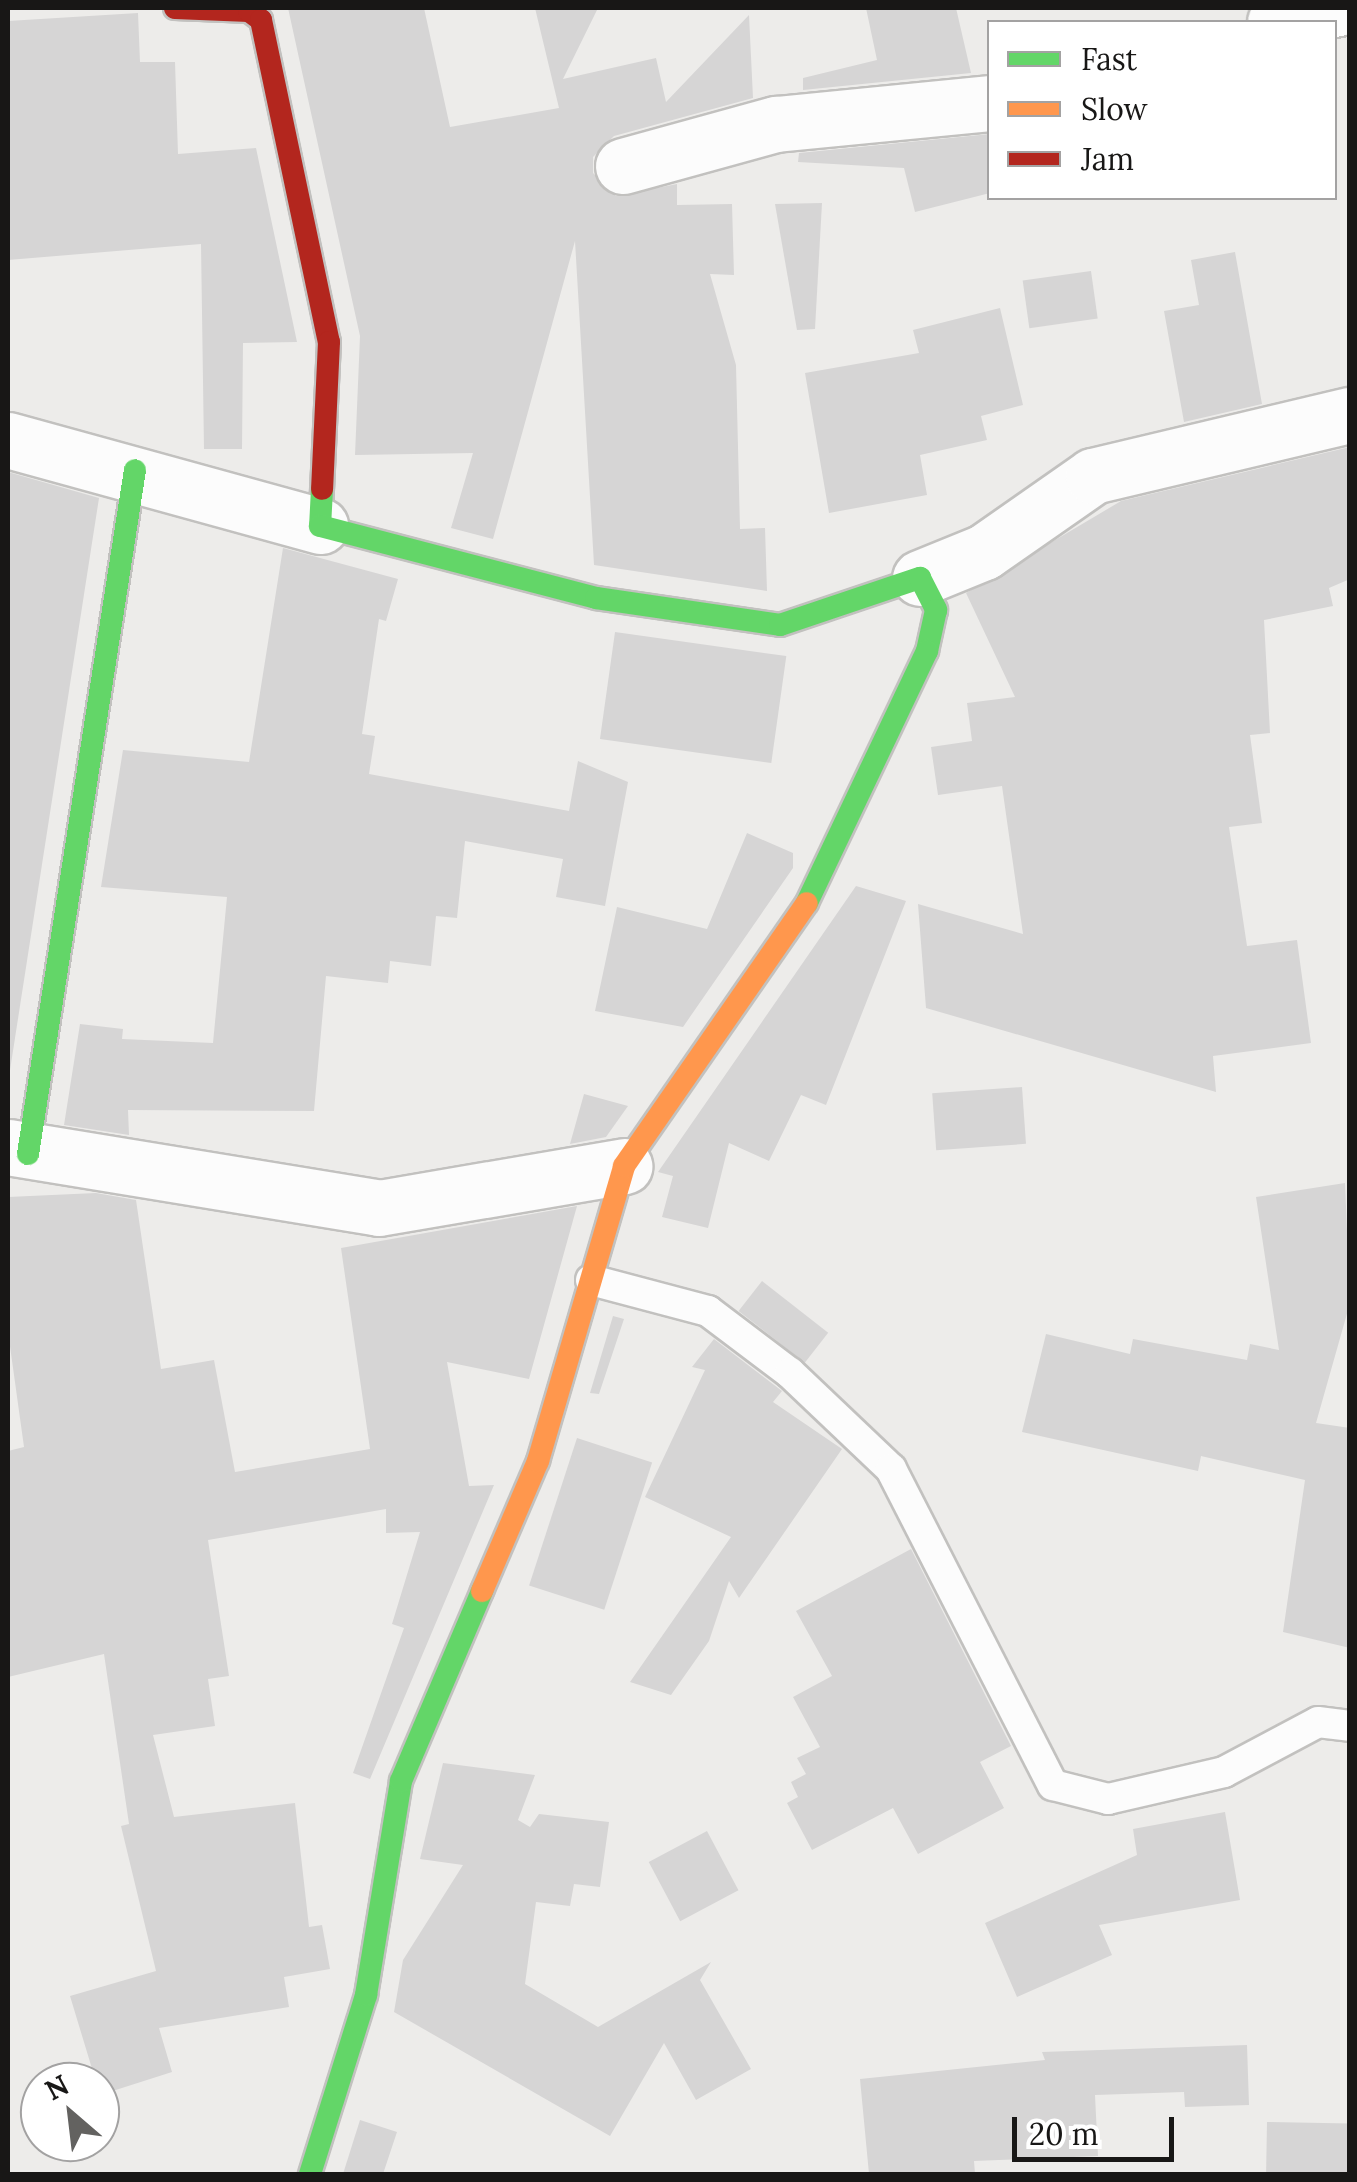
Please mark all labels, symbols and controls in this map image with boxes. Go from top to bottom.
legend [987,20,1337,200]
text: Fast [1081,40,1137,78]
text: Slow [1081,90,1147,128]
text: Jam [1081,140,1134,178]
north arrow [20,2062,120,2162]
text: N [39,2066,75,2108]
scale bar [1017,2097,1180,2159]
text: 20 m [1029,2115,1098,2153]

